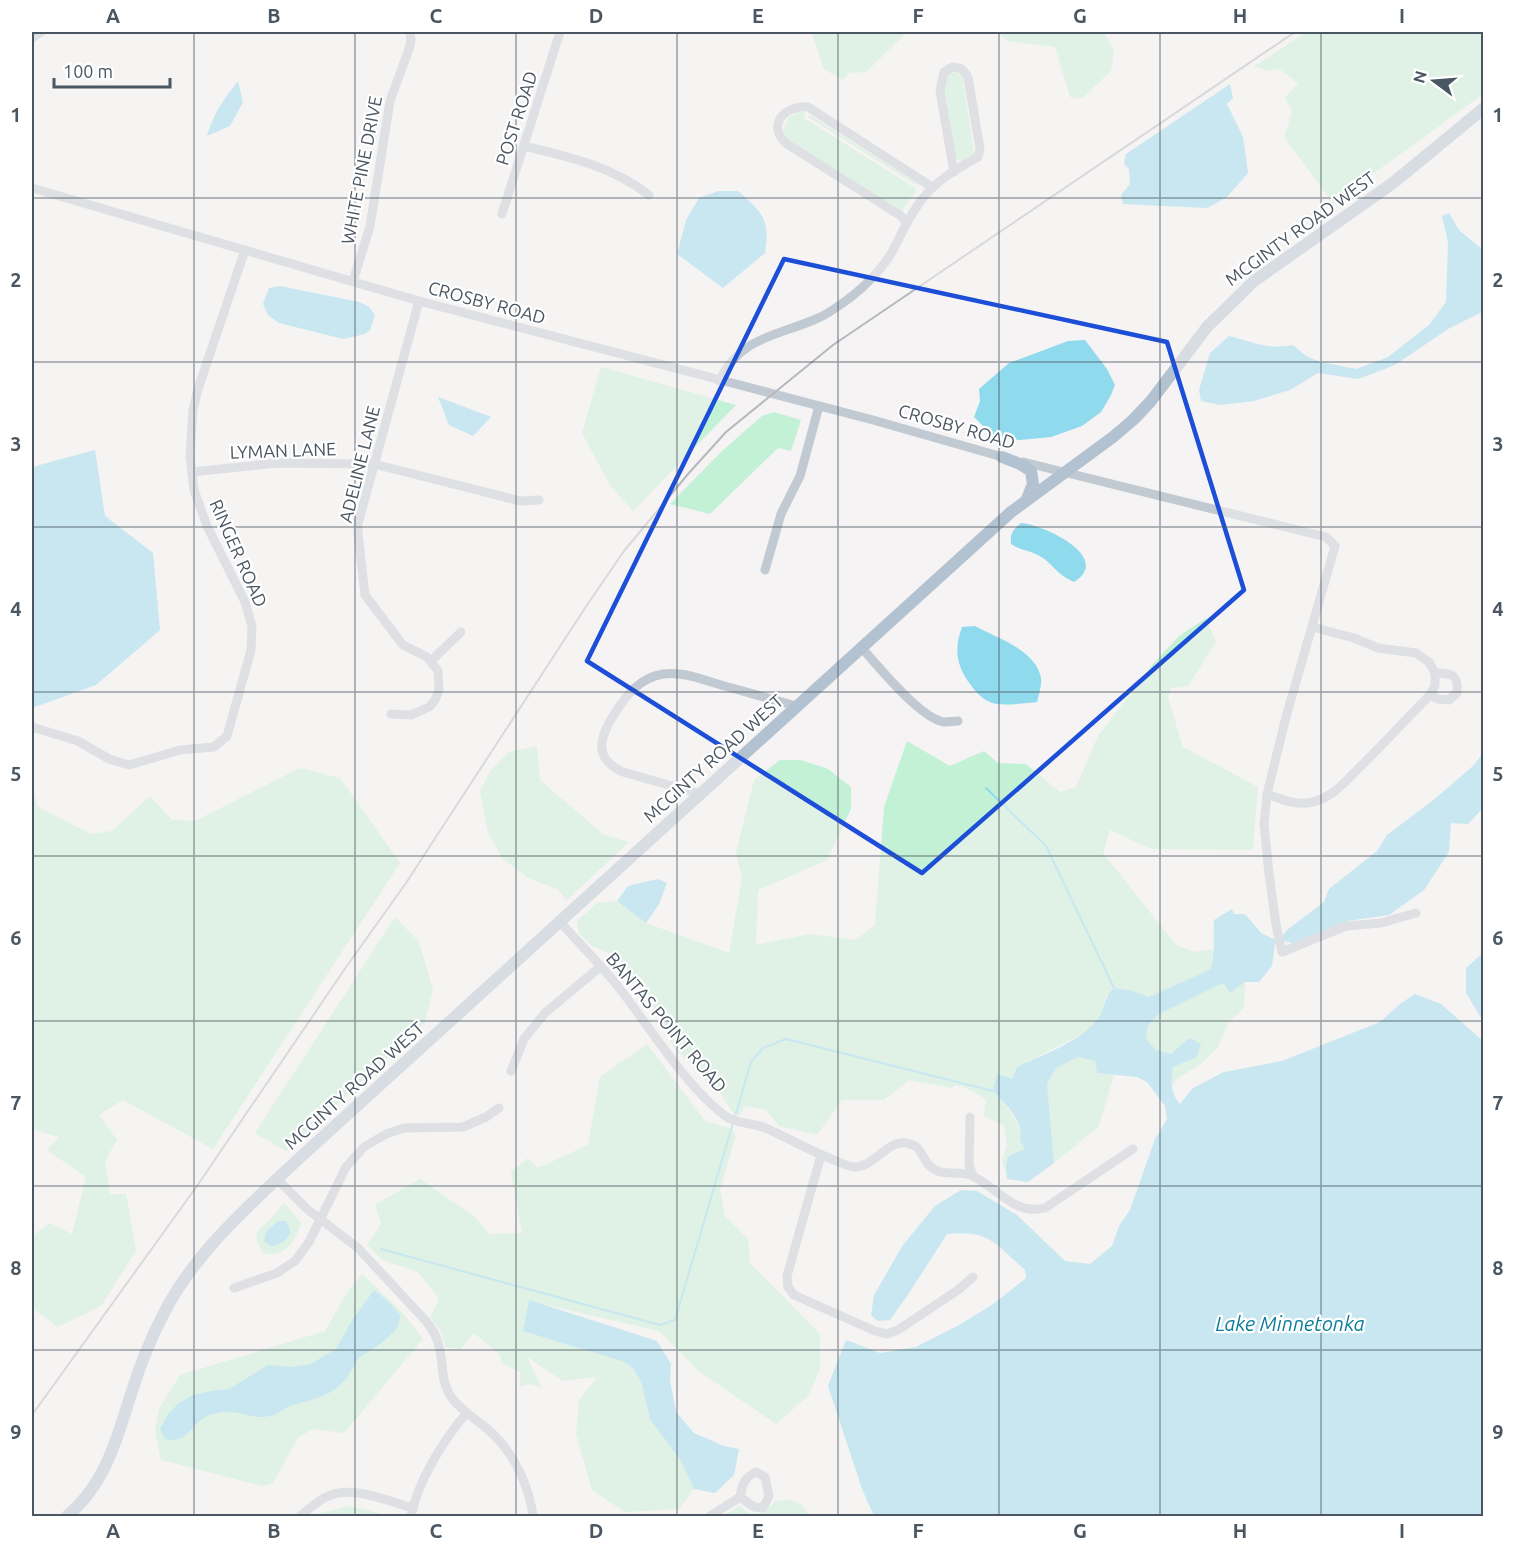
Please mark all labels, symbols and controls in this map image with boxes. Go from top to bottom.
text: A [106,4,120,27]
text: B [267,4,281,27]
text: C [430,4,443,27]
text: D [589,4,603,27]
text: E [752,4,764,27]
text: F [912,4,924,27]
text: G [1073,4,1087,27]
text: H [1233,4,1247,27]
text: I [1399,4,1405,27]
scale bar [54,51,170,89]
north arrow [1404,51,1464,111]
text: 100 m [63,61,113,81]
street label: POST ROAD [491,68,541,168]
text: N [1409,69,1430,85]
street label: WHITE PINE DRIVE [337,94,385,246]
text: 1 [10,103,22,126]
text: 1 [1492,103,1504,126]
street label: MCGINTY ROAD WEST [1221,167,1379,289]
text: 2 [10,268,22,291]
text: 2 [1492,268,1504,291]
street label: CROSBY ROAD [426,277,548,327]
street label: CROSBY ROAD [896,400,1018,452]
street label: ADELINE LANE [335,404,383,524]
text: 3 [10,432,22,455]
text: 3 [1492,432,1504,455]
street label: LYMAN LANE [229,438,337,462]
street label: RINGER ROAD [206,496,272,610]
text: 4 [10,597,22,620]
text: 4 [1492,597,1504,620]
street label: MCGINTY ROAD WEST [639,690,787,826]
text: 5 [10,762,22,785]
text: 5 [1492,762,1504,785]
text: 6 [10,926,22,949]
text: 6 [1492,926,1504,949]
street label: BANTAS POINT ROAD [603,948,731,1096]
street label: MCGINTY ROAD WEST [280,1017,428,1153]
text: 7 [10,1091,22,1114]
text: 7 [1492,1091,1504,1114]
text: 8 [10,1256,22,1279]
text: 8 [1492,1256,1504,1279]
water label: Lake Minnetonka [1215,1312,1365,1335]
text: 9 [10,1420,22,1443]
text: 9 [1492,1420,1504,1443]
text: A [106,1519,120,1542]
text: B [267,1519,281,1542]
text: C [430,1519,443,1542]
text: D [589,1519,603,1542]
text: E [752,1519,764,1542]
text: F [912,1519,924,1542]
text: G [1073,1519,1087,1542]
text: H [1233,1519,1247,1542]
text: I [1399,1519,1405,1542]

